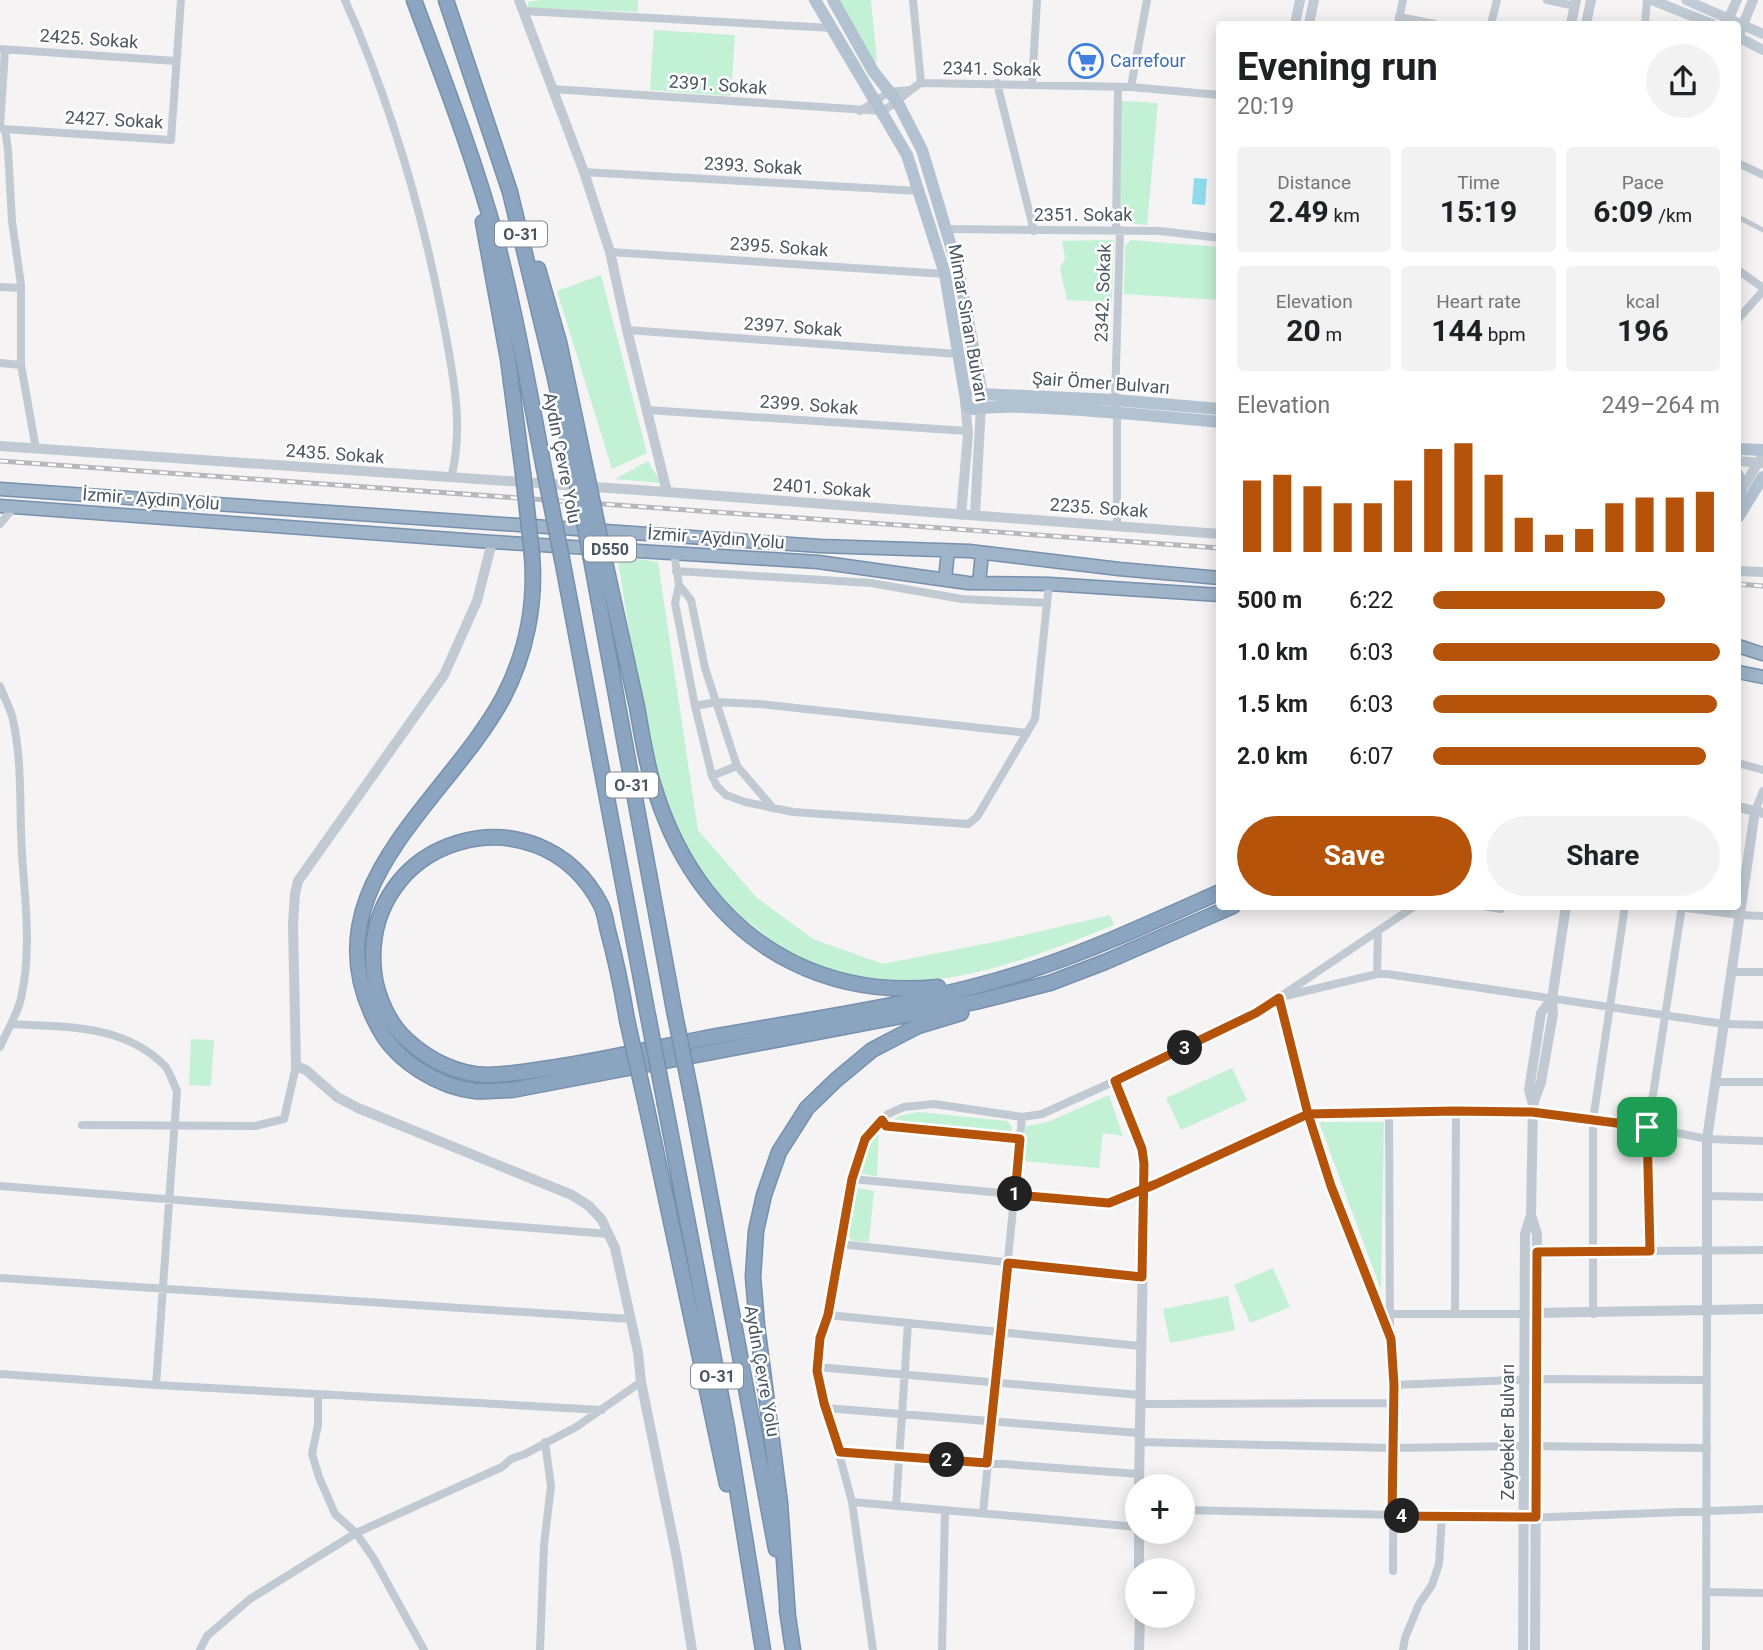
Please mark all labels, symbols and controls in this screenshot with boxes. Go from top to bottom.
street label: 2425. Sokak [39,25,140,52]
supermarket icon: Carrefour [1067,42,1105,80]
button: share [1646,44,1720,118]
text: Evening run [1237,45,1438,89]
place label: Carrefour [1110,50,1186,71]
street label: 2341. Sokak [942,57,1042,80]
street label: 2391. Sokak [668,71,769,98]
text: 20:19 [1237,93,1294,120]
street label: 2427. Sokak [64,106,165,133]
street label: 2393. Sokak [703,152,804,179]
text: Distance [1277,171,1351,194]
text: Time [1457,171,1500,194]
text: Pace [1622,171,1664,194]
text: 2.49 [1268,194,1329,229]
text: 15:19 [1440,194,1517,229]
text: 6:09 [1593,194,1653,229]
street label: 2351. Sokak [1034,204,1133,225]
text: km [1329,204,1360,227]
text: /km [1653,204,1692,227]
road number: O-31 [495,222,547,246]
street label: 2395. Sokak [729,233,830,260]
street label: Mimar Sinan Bulvarı [944,242,993,403]
street label: 2342. Sokak [1090,242,1115,343]
text: Elevation [1276,290,1353,313]
text: Heart rate [1436,290,1521,313]
text: kcal [1626,290,1660,313]
street label: 2397. Sokak [743,313,844,340]
text: 20 [1286,313,1321,348]
text: 144 [1431,313,1483,348]
text: 196 [1617,313,1669,348]
text: m [1321,323,1342,346]
text: bpm [1483,323,1526,346]
street label: Şair Ömer Bulvarı [1031,367,1171,398]
street label: Aydın Çevre Yolu [539,390,586,525]
street label: 2399. Sokak [759,391,860,418]
text: Elevation [1237,392,1330,419]
text: 249–264 m [1601,392,1720,419]
street label: 2435. Sokak [285,440,386,467]
street label: 2401. Sokak [772,474,873,501]
street label: İzmir - Aydın Yolu [82,483,220,514]
street label: 2235. Sokak [1049,494,1150,521]
street label: İzmir - Aydın Yolu [647,522,785,553]
road number: D550 [584,536,636,562]
text: 500 m [1237,587,1302,614]
text: 6:22 [1349,587,1393,614]
text: 1.0 km [1237,639,1308,666]
text: 6:03 [1349,639,1393,666]
text: 1.5 km [1237,691,1308,718]
text: 6:03 [1349,691,1393,718]
text: 2.0 km [1237,743,1308,770]
text: 6:07 [1349,743,1393,770]
road number: O-31 [606,772,658,798]
button: Save [1237,816,1472,896]
button: Share [1486,816,1720,896]
pin: 3 [1168,1030,1202,1066]
text: 3 [1179,1036,1190,1059]
pin [1617,1097,1677,1157]
icon: arrive [1628,1108,1666,1146]
pin: 1 [998,1176,1032,1212]
text: 1 [1009,1182,1020,1205]
street label: Aydın Çevre Yolu [741,1303,784,1438]
road number: O-31 [691,1364,743,1388]
street label: Zeybekler Bulvarı [1497,1364,1518,1500]
pin: 2 [930,1442,964,1478]
text: 2 [941,1448,952,1471]
map controls [1125,1474,1195,1628]
button: + [1125,1474,1195,1544]
pin: 4 [1384,1498,1420,1534]
text: 4 [1396,1504,1407,1527]
button: − [1125,1558,1195,1628]

